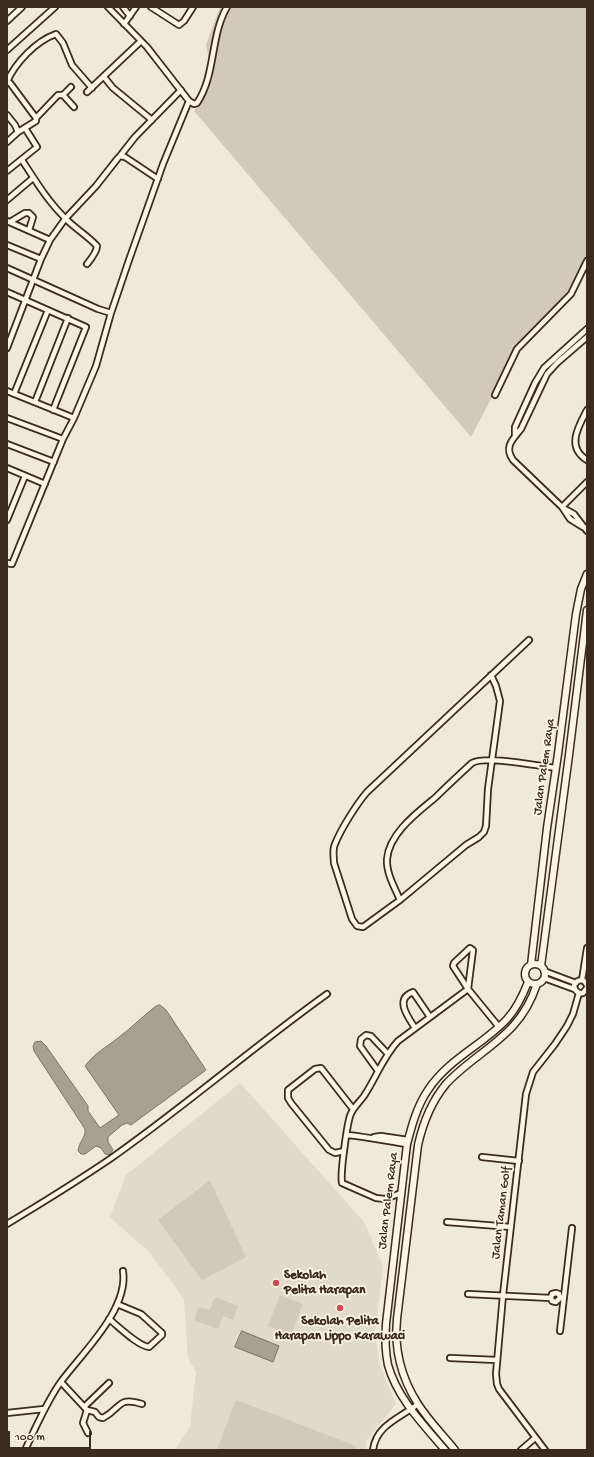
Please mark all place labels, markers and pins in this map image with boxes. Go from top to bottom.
place label: Sekolah Pelita Harapan [284,1268,365,1299]
marker: Sekolah Pelita Harapan [271,1278,281,1288]
marker: Sekolah Pelita Harapan Lippo Karawaci [335,1303,345,1313]
place label: Sekolah Pelita Harapan Lippo Karawaci [275,1314,405,1345]

